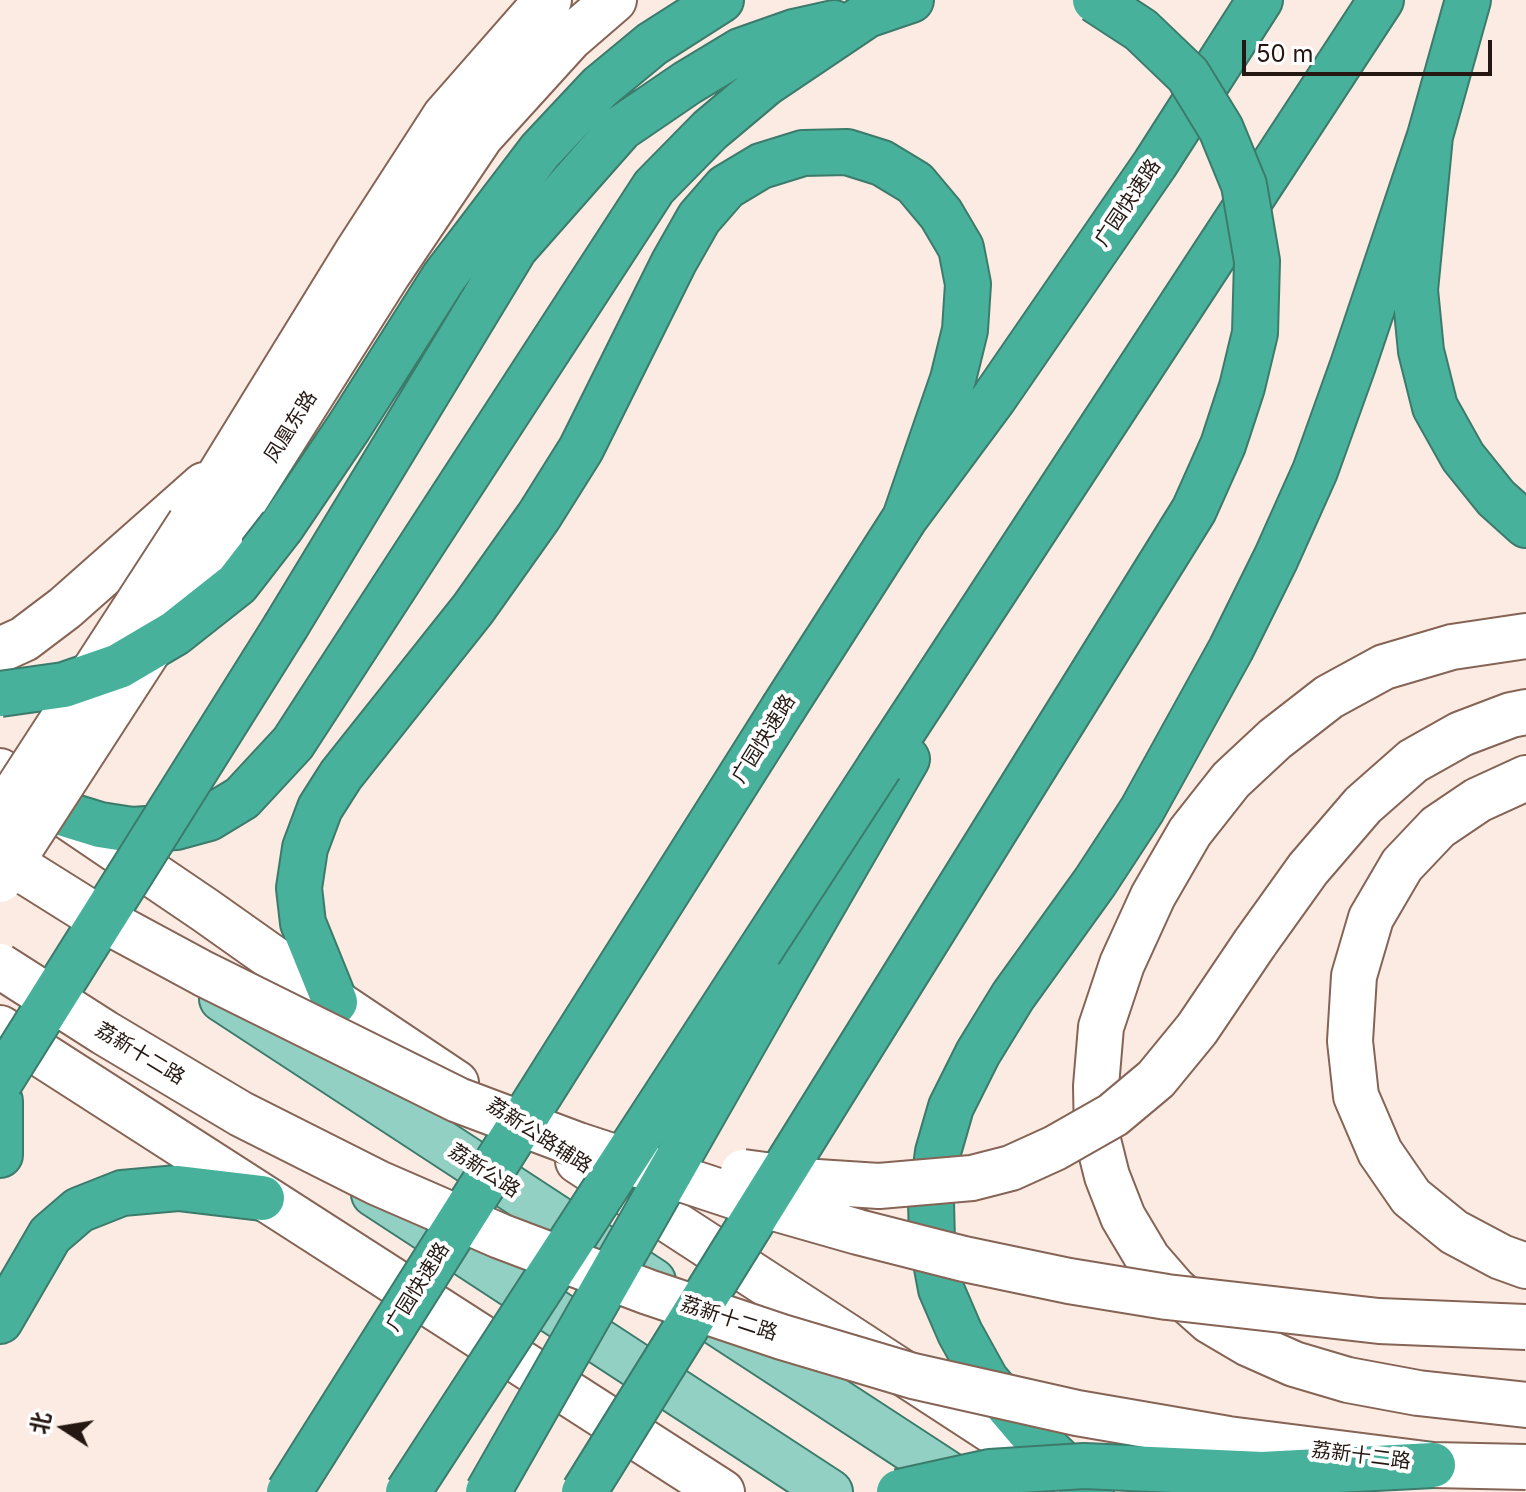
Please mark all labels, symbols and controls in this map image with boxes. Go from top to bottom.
scale bar [1246,24,1496,74]
text: 50 m [1256,39,1314,68]
street label: 广园快速路 [1090,155,1166,251]
street label: 凤凰东路 [260,387,322,467]
street label: 广园快速路 [727,690,801,788]
street label: 荔新十二路 [91,1018,189,1090]
street label: 荔新公路辅路 [482,1093,596,1179]
street label: 荔新公路 [444,1139,524,1203]
street label: 广园快速路 [381,1238,455,1336]
street label: 荔新十二路 [678,1292,780,1346]
north arrow [24,1388,104,1468]
text: 北 [26,1410,56,1436]
street label: 荔新十二路 [1310,1438,1412,1474]

